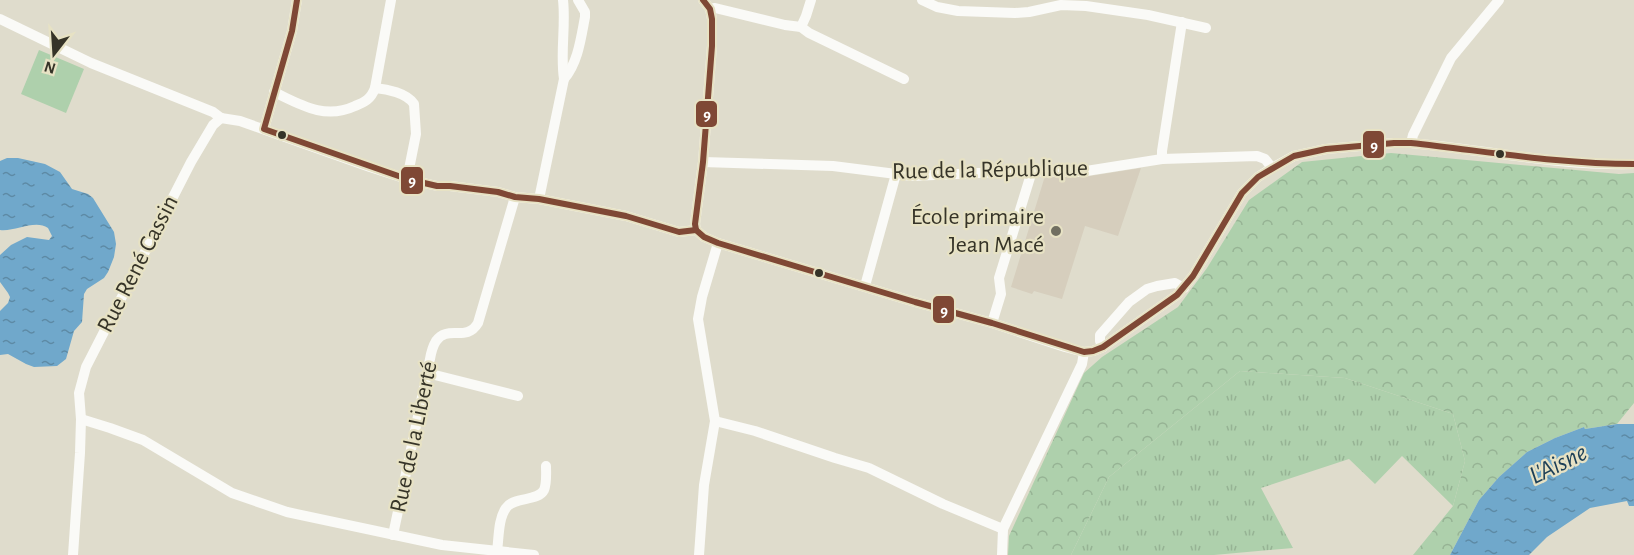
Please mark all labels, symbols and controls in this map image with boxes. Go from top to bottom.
north arrow [24,24,84,84]
text: N [42,58,58,77]
line badge: 9 [695,100,718,128]
text: 9 [703,107,711,123]
unlabelled marker [276,129,288,141]
line badge: 9 [1362,130,1385,159]
text: 9 [1370,138,1378,154]
unlabelled marker [1494,148,1506,160]
street label: Rue de la République [892,156,1088,184]
line badge: 9 [400,166,424,195]
text: 9 [408,173,416,189]
street label: Rue René Cassin [93,191,183,337]
place label: École primaire Jean Macé [911,203,1044,257]
marker: École primaire Jean Macé [1049,224,1063,238]
unlabelled marker [813,267,825,279]
line badge: 9 [932,295,955,324]
text: 9 [940,303,948,319]
street label: Rue de la Liberté [386,359,442,515]
water label: L'Aisne [1525,439,1591,489]

